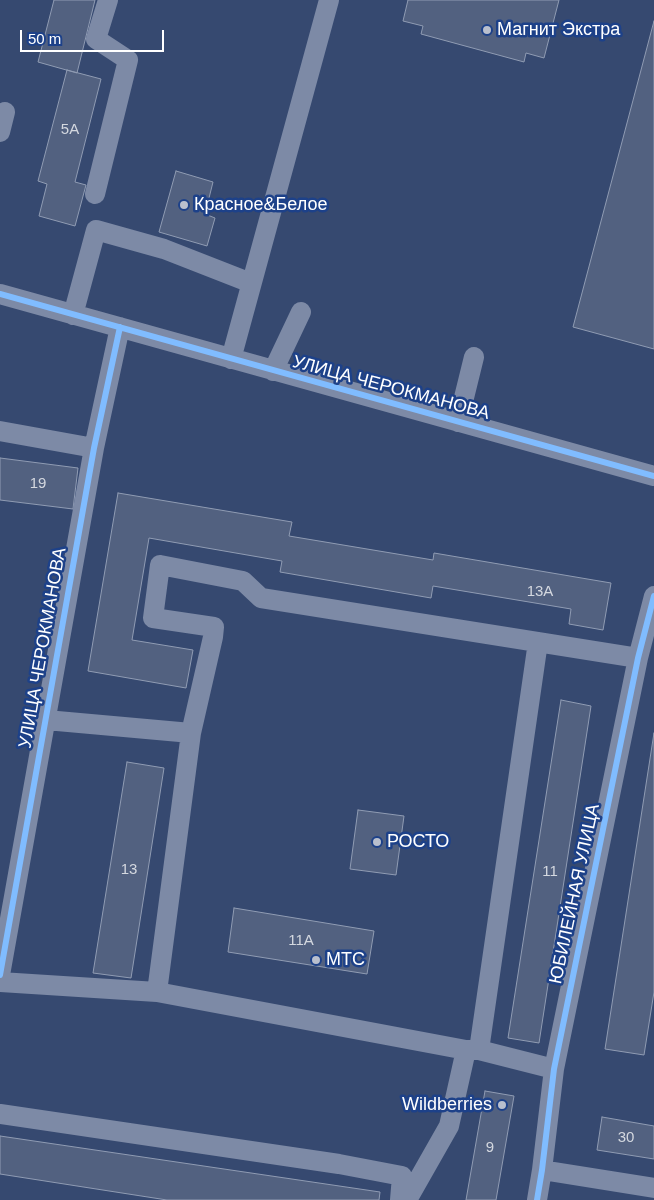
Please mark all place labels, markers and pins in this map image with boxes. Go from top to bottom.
place label: Магнит Экстра [497,19,620,41]
marker: Магнит Экстра [481,24,493,36]
place label: Красное&Белое [194,194,327,216]
marker: Красное&Белое [178,199,190,211]
place label: РОСТО [387,831,449,853]
marker: РОСТО [371,836,383,848]
place label: МТС [326,949,365,971]
marker: МТС [310,954,322,966]
place label: Wildberries [402,1094,492,1116]
marker: Wildberries [496,1099,508,1111]

